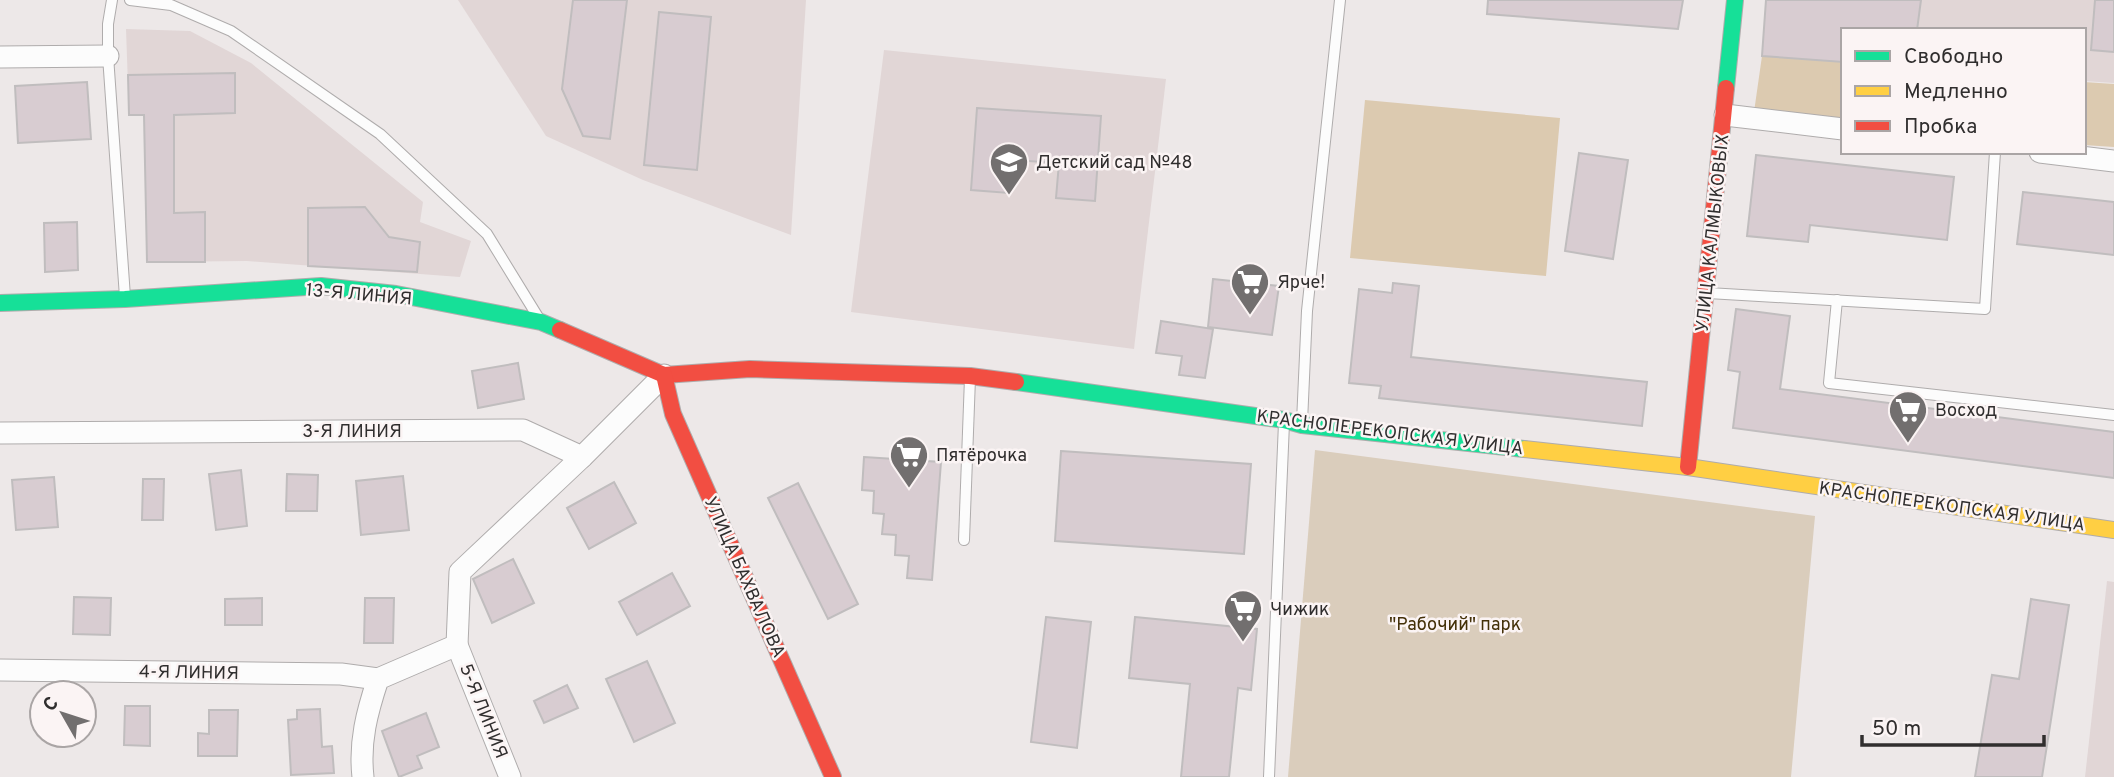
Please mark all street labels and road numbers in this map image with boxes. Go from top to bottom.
street label: УЛИЦА КАЛМЫКОВЫХ [1692,133,1735,333]
street label: 13-Я ЛИНИЯ [305,279,413,312]
street label: КРАСНОПЕРЕКОПСКАЯ УЛИЦА [1255,406,1525,461]
street label: 3-Я ЛИНИЯ [302,421,402,444]
street label: КРАСНОПЕРЕКОПСКАЯ УЛИЦА [1817,477,2086,538]
street label: УЛИЦА БАХВАЛОВА [698,494,789,662]
street label: 4-Я ЛИНИЯ [139,661,239,686]
street label: 5-Я ЛИНИЯ [453,661,512,762]

